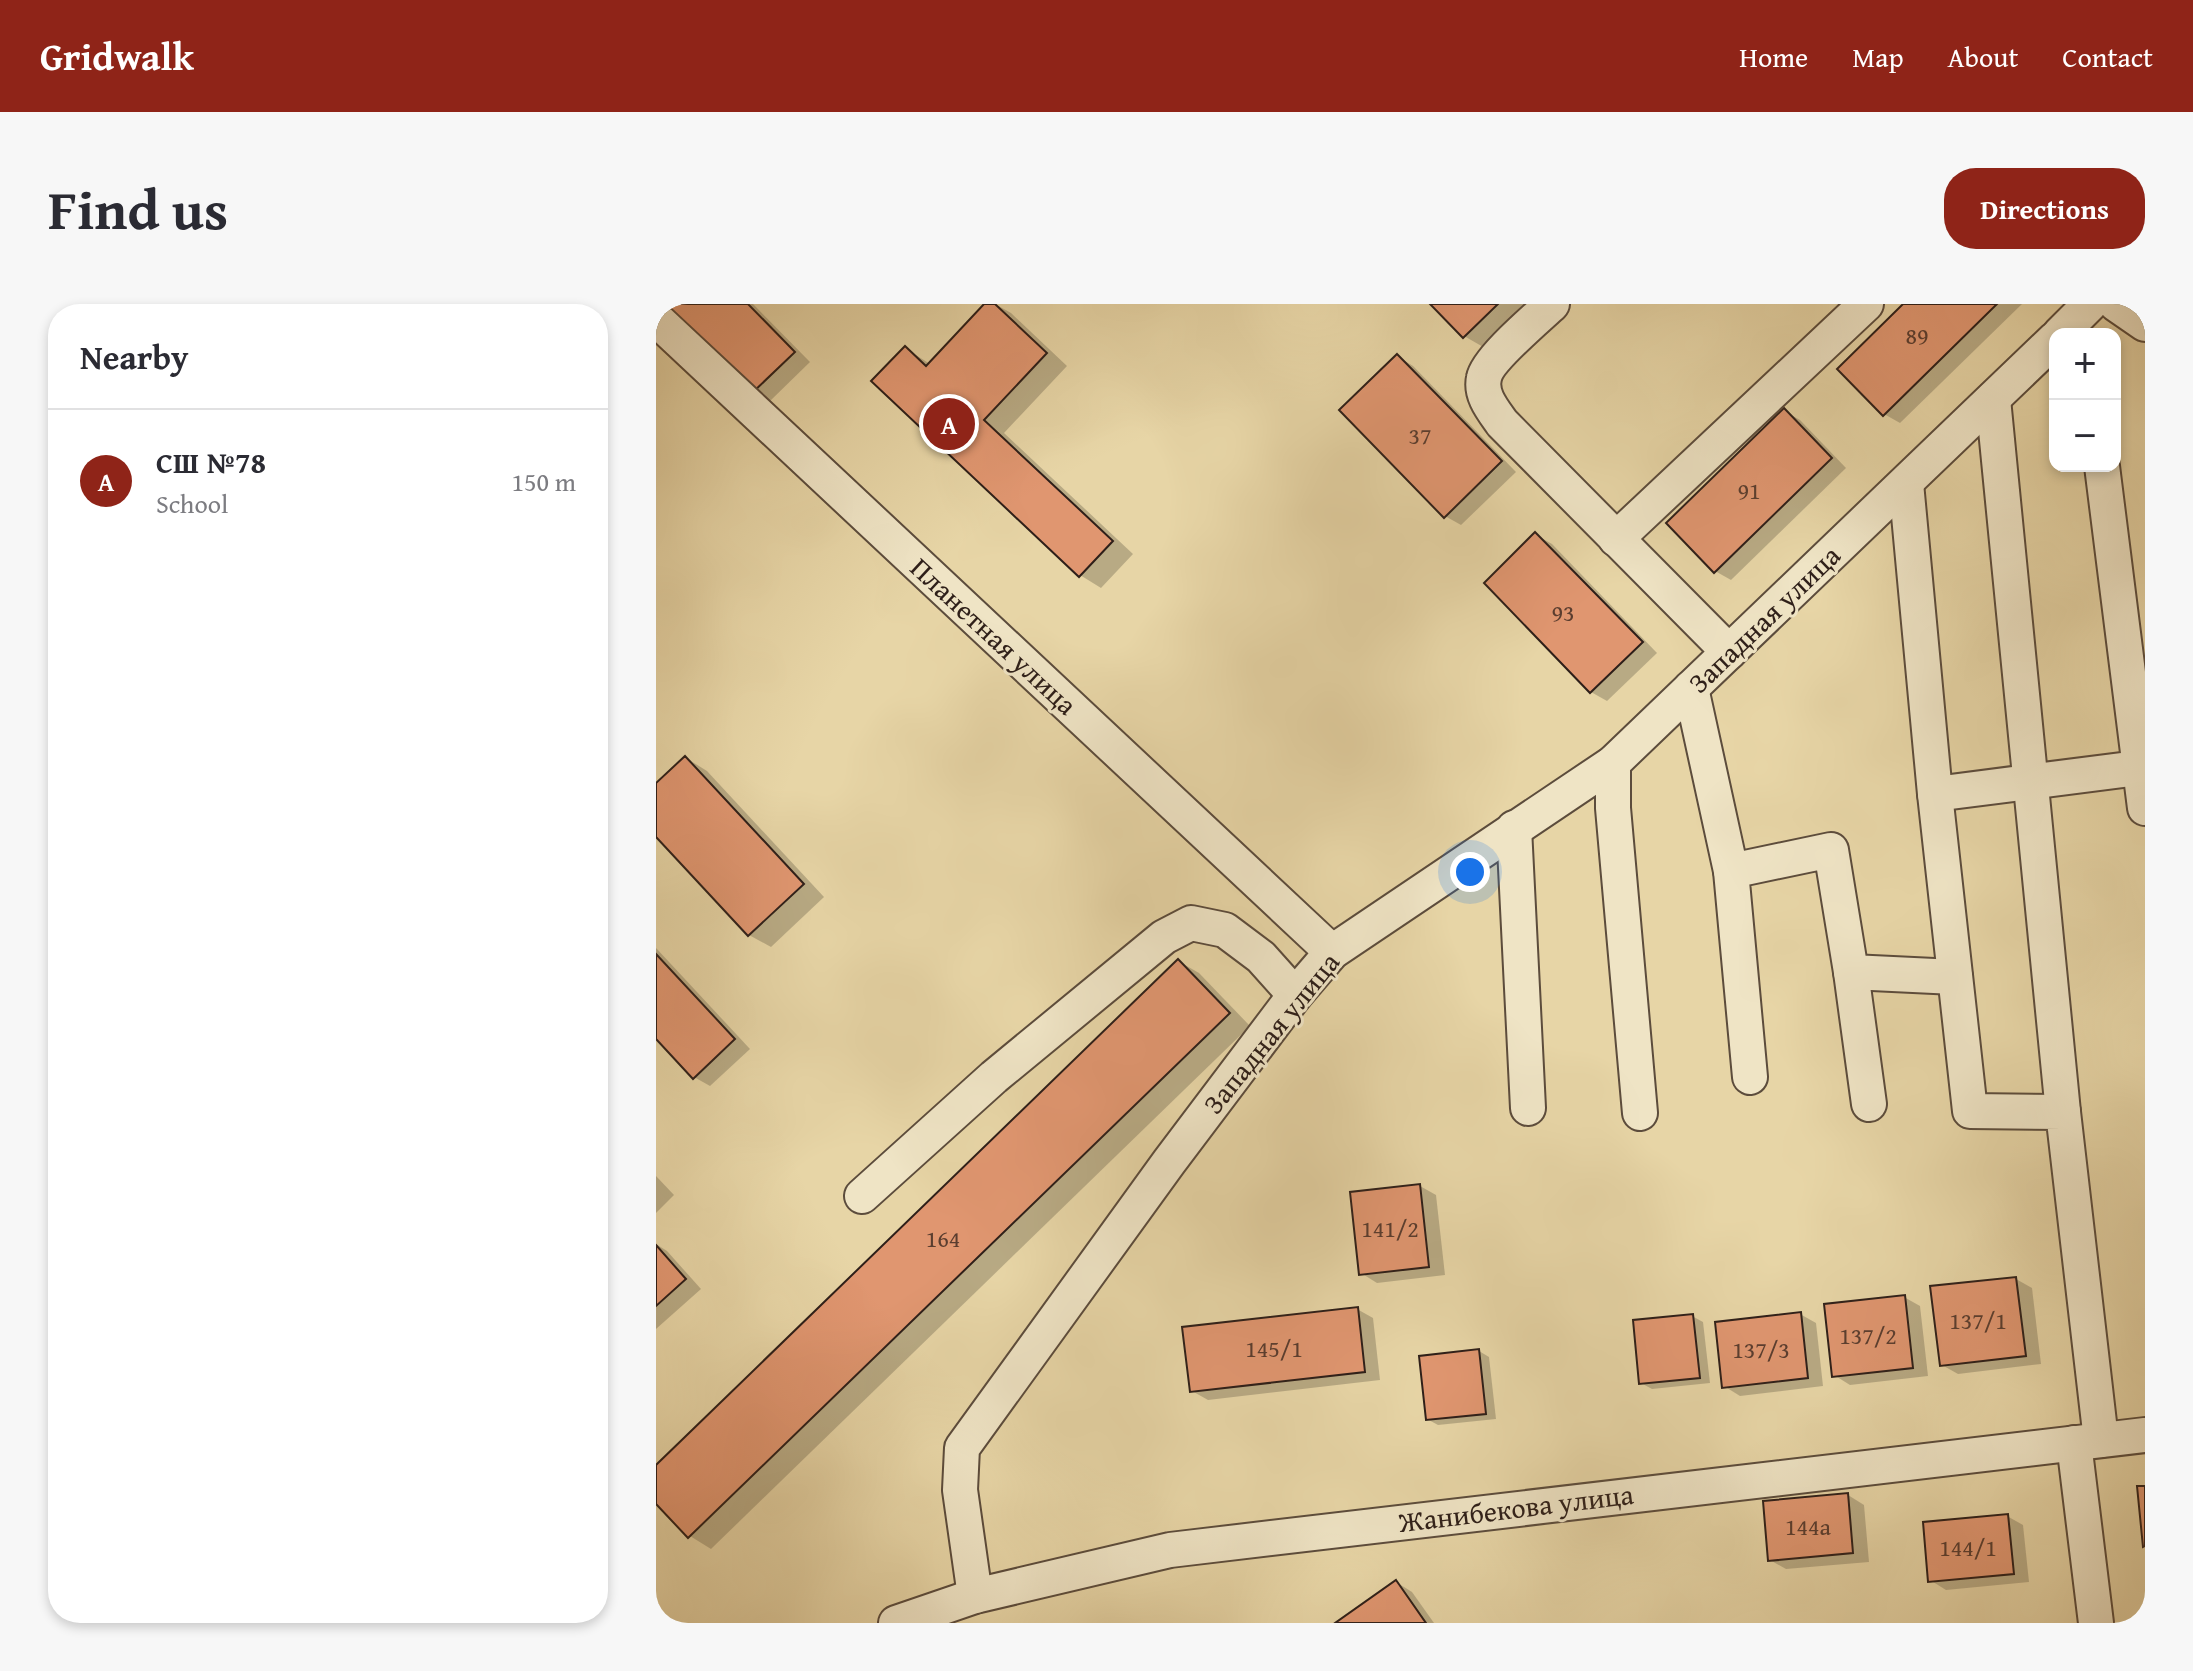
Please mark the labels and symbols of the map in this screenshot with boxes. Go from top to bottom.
house number: 89 [1905,318,1929,353]
pin: A [923,394,975,454]
house number: 37 [1408,418,1432,453]
house number: 91 [1737,473,1761,508]
street label: Западная улица [1678,535,1849,702]
street label: Планетная улица [902,547,1087,724]
house number: 93 [1551,595,1575,630]
your location [1450,852,1490,892]
street label: Западная улица [1192,942,1349,1122]
house number: 141/2 [1361,1211,1419,1246]
house number: 164 [926,1221,960,1256]
house number: 137/1 [1949,1303,2007,1338]
house number: 137/2 [1839,1318,1897,1353]
house number: 145/1 [1245,1331,1303,1366]
house number: 137/3 [1732,1332,1790,1367]
street label: Жанибекова улица [1395,1473,1636,1542]
house number: 144а [1785,1509,1832,1544]
house number: 144/1 [1939,1530,1997,1565]

